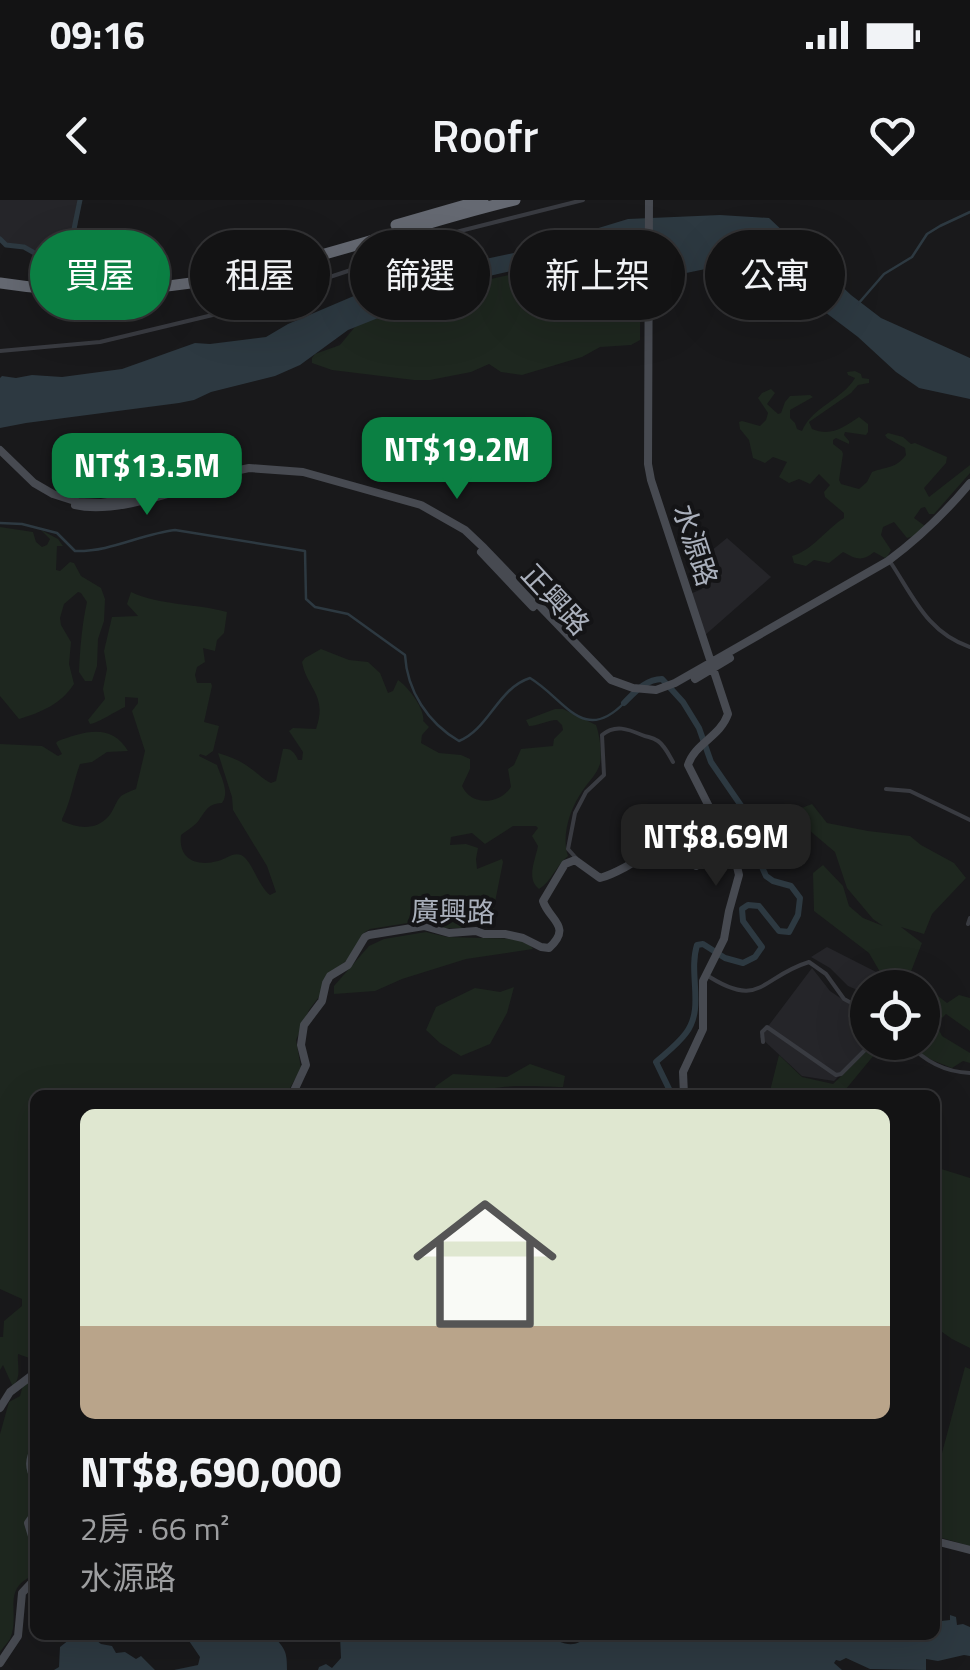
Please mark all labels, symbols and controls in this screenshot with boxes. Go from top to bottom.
text: 09:16 [50,6,145,64]
text: Roofr [432,101,538,169]
icon: back [50,108,105,163]
icon: heart [865,108,920,163]
chip: 買屋 [30,230,170,320]
chip: 租屋 [190,230,330,320]
chip: 篩選 [350,230,490,320]
chip: 新上架 [510,230,685,320]
chip: 公寓 [705,230,845,320]
pin: NT$19.2M [354,417,560,502]
text: NT$19.2M [384,425,530,473]
pin: NT$13.5M [44,433,250,518]
text: NT$13.5M [74,441,220,489]
street label: 水源路 [663,498,729,592]
street label: 正興路 [512,554,600,644]
pin: NT$8.69M [613,804,819,889]
text: NT$8.69M [643,812,789,860]
street label: 廣興路 [411,889,495,933]
map controls [850,970,940,1060]
button: locate [850,970,940,1060]
icon: home [395,1174,575,1354]
text: NT$8,690,000 [80,1439,341,1503]
text: 2房 · 66 m² [80,1504,230,1552]
text: 水源路 [80,1553,176,1601]

